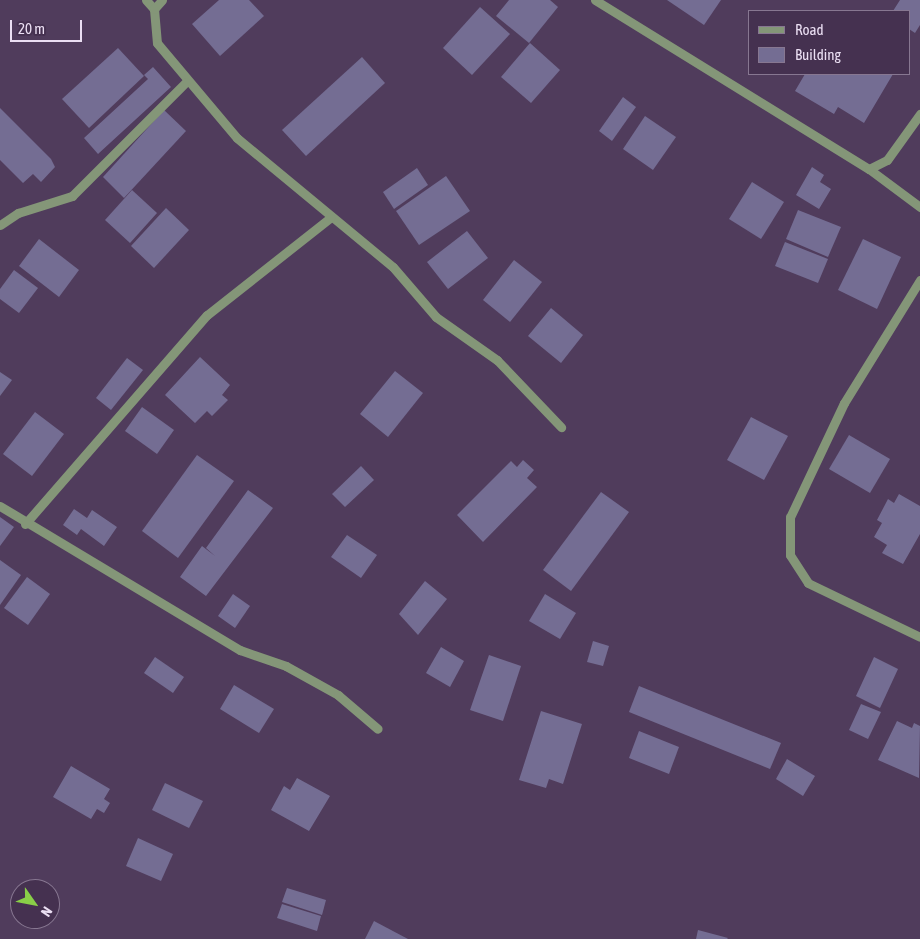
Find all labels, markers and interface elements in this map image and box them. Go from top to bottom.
scale bar [12,10,85,42]
legend [748,10,910,75]
text: 20 m [18,20,45,37]
text: Road [795,21,824,38]
text: Building [795,46,841,63]
north arrow [10,879,60,929]
text: N [38,904,56,919]

